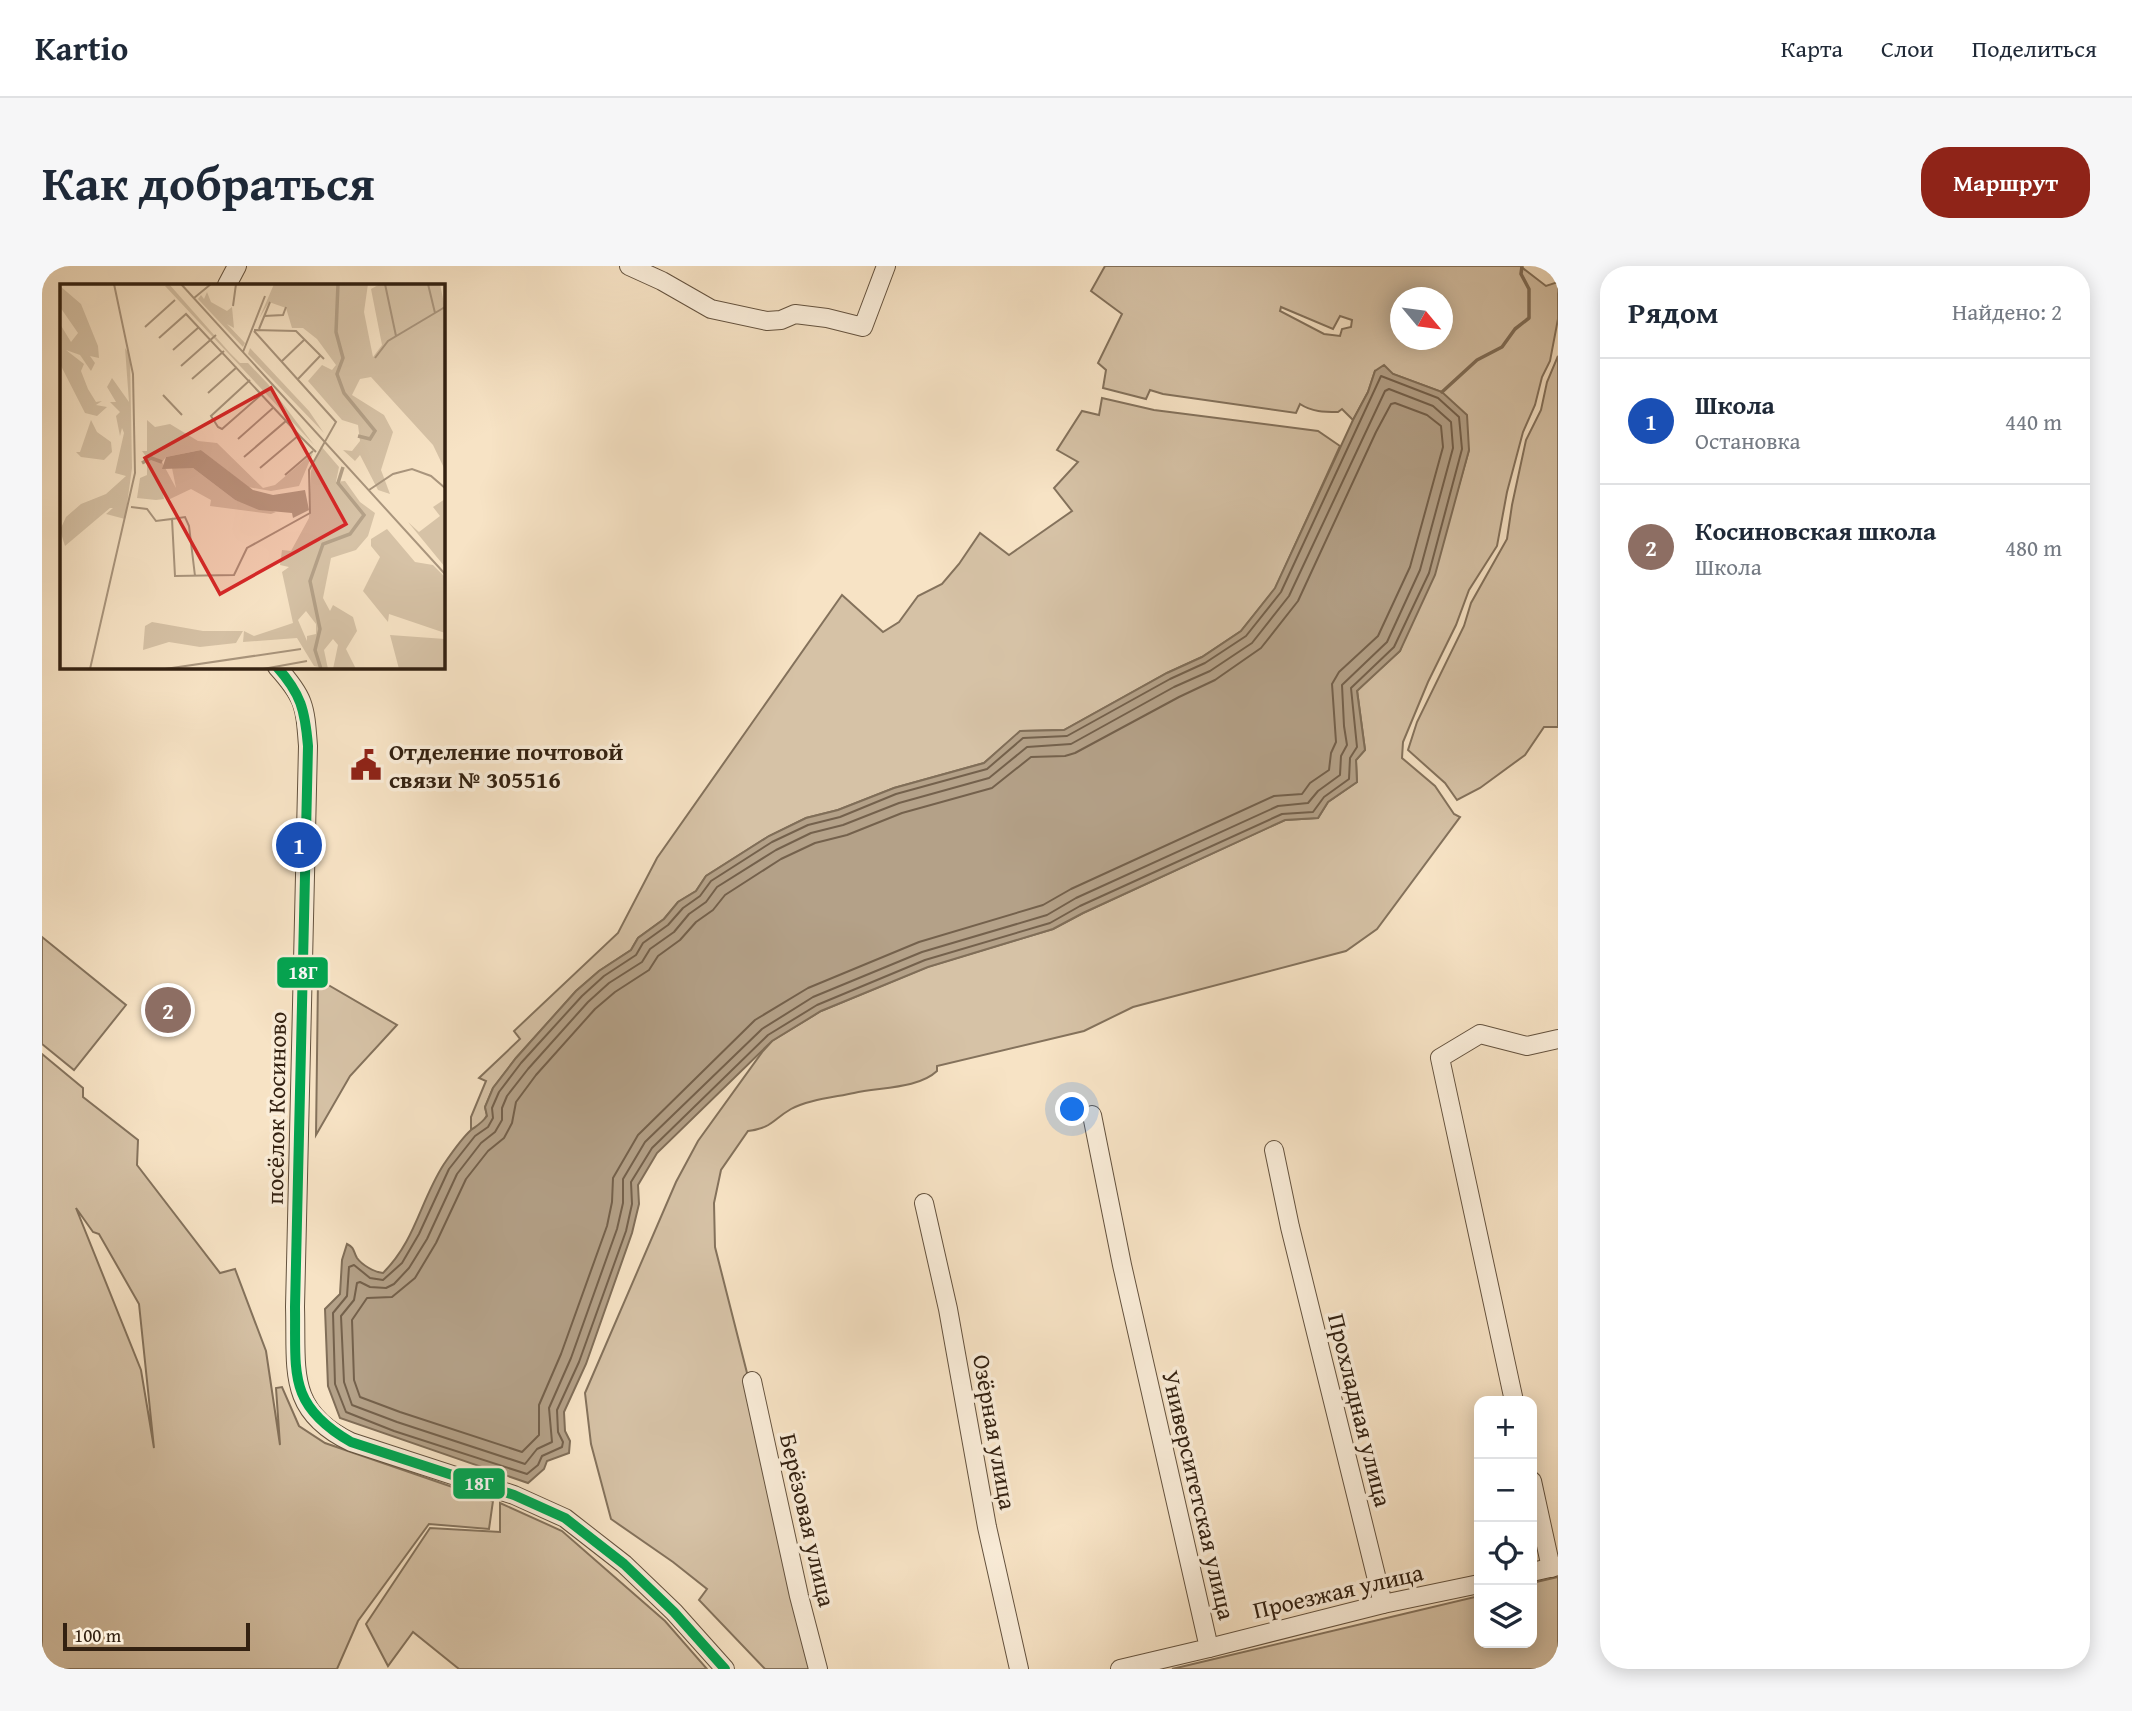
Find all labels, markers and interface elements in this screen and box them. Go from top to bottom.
text: Kartio [35,24,128,72]
text: Карта [1781,31,1843,66]
text: Слои [1881,31,1934,66]
text: Поделиться [1972,31,2097,66]
text: Как добраться [42,146,375,218]
button: Маршрут [1921,147,2090,218]
inset map [60,284,444,668]
north arrow [1390,287,1453,350]
text: Рядом [1628,290,1719,334]
text: Найдено: 2 [1952,295,2062,328]
text: Школа [1695,385,1775,424]
text: 1 [1645,405,1657,438]
text: 440 m [2005,405,2062,438]
text: Остановка [1695,424,1801,457]
text: Косиновская школа [1695,511,1936,550]
text: 2 [1645,531,1657,564]
text: 480 m [2005,531,2062,564]
text: Школа [1695,550,1762,583]
place label: Отделение почтовой связи № 305516 [389,734,623,797]
public building icon: Отделение почтовой связи № 305516 [349,748,383,782]
pin: 1 [276,819,322,871]
line badge: 18Г [276,956,329,989]
text: 18Г [288,958,318,986]
pin: 2 [145,984,191,1036]
street label: посёлок Косиново [257,1011,295,1205]
your location [1055,1092,1089,1126]
street label: Прохладная улица [1319,1310,1401,1511]
street label: Озёрная улица [964,1352,1026,1513]
street label: Университетская улица [1153,1367,1245,1624]
map controls [1474,1396,1537,1648]
button: + [1474,1396,1537,1459]
street label: Берёзовая улица [771,1430,845,1611]
button: − [1474,1459,1537,1522]
line badge: 18Г [452,1467,506,1500]
text: 18Г [464,1469,494,1497]
button: locate [1474,1522,1537,1585]
street label: Проезжая улица [1249,1554,1427,1628]
button: layers [1474,1585,1537,1648]
scale bar [63,1620,250,1652]
text: 100 m [74,1621,121,1649]

